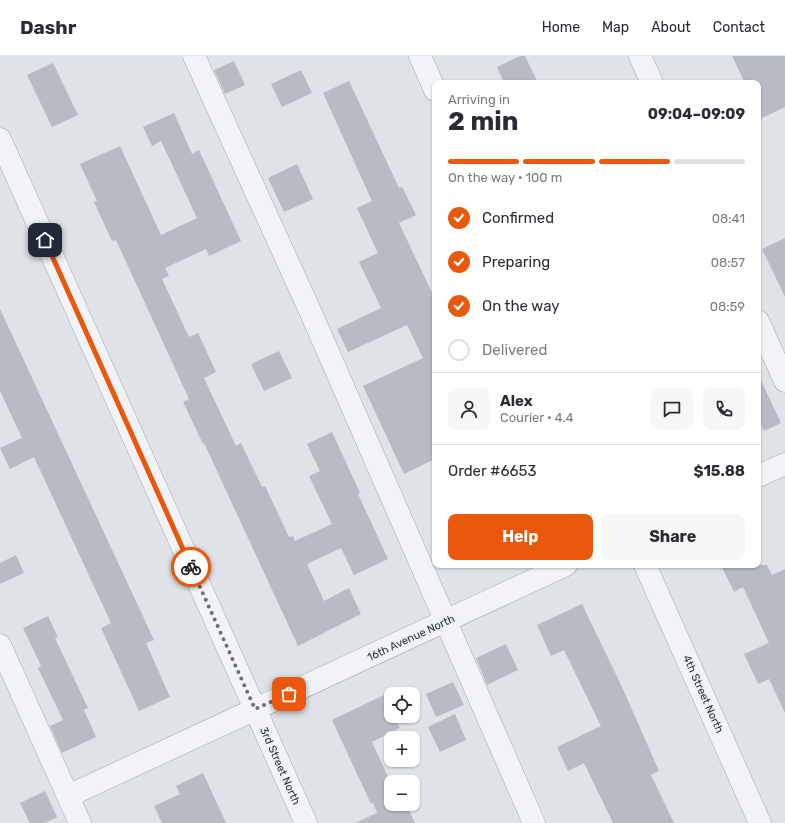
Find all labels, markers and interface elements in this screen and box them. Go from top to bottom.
text: Dashr [20,16,76,39]
text: Home [542,19,580,36]
text: Map [602,19,629,36]
text: About [651,19,691,36]
text: Contact [713,19,765,36]
text: Arriving in [448,92,510,107]
text: 09:04–09:09 [648,105,745,123]
text: 2 min [448,106,518,137]
text: On the way · 100 m [448,170,562,185]
icon: check [448,207,470,229]
text: Confirmed [482,209,554,227]
text: 08:41 [712,211,745,226]
pin [28,223,62,257]
icon: home [34,229,56,251]
icon: check [448,251,470,273]
text: Preparing [482,253,550,271]
text: 08:57 [711,255,745,270]
icon: check [448,295,470,317]
text: On the way [482,297,560,315]
text: 08:59 [710,299,745,314]
text: Delivered [482,341,547,359]
button: person [448,388,490,430]
button: chat [651,388,693,430]
button: phone [703,388,745,430]
text: Alex [500,392,533,410]
text: Courier · 4.4 [500,410,574,425]
text: Order #6653 [448,462,537,480]
text: $15.88 [693,462,745,480]
button: Help [448,514,593,560]
button: Share [601,514,745,560]
courier [171,547,211,587]
icon: bike [180,556,202,578]
street label: 16th Avenue North [365,612,457,664]
street label: 4th Street North [680,653,726,735]
pin [272,677,306,711]
icon: bag [278,683,300,705]
map controls [384,687,420,811]
button: locate [384,687,420,723]
street label: 3rd Street North [257,725,303,807]
button: + [384,731,420,767]
button: − [384,775,420,811]

